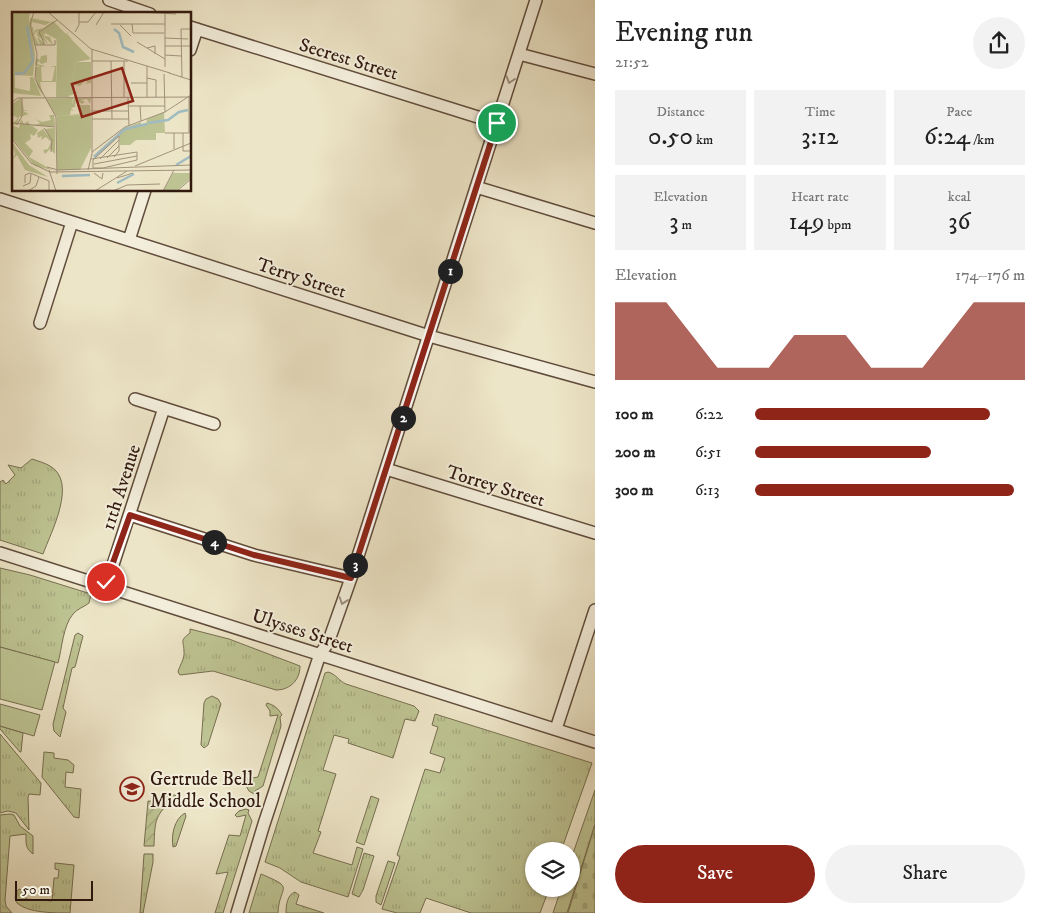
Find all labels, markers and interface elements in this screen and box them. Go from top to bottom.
inset map [12,12,191,191]
text: Evening run [615,15,753,50]
button: share [973,17,1025,69]
street label: Secrest Street [296,33,401,85]
text: 21:52 [615,52,649,72]
one-way arrow [506,75,516,84]
pin [476,102,518,144]
text: Distance [657,103,705,121]
text: Time [805,103,835,121]
text: Pace [946,103,972,121]
icon: arrive [483,109,511,137]
text: 0.50 [648,121,693,152]
text: 3:12 [801,121,839,152]
text: 6:24 [924,121,970,152]
text: km [693,131,713,149]
text: /km [970,131,995,149]
text: Elevation [654,188,708,206]
text: Heart rate [791,188,849,206]
text: kcal [948,188,971,206]
text: 3 [669,206,679,237]
text: 149 [788,206,824,237]
text: 36 [948,206,970,237]
text: m [679,216,692,234]
text: bpm [824,216,852,234]
street label: Terry Street [254,253,349,304]
pin: 1 [438,258,462,284]
text: 1 [448,262,453,280]
text: Elevation [615,265,677,285]
text: 174–176 m [955,265,1025,285]
text: 100 m [615,404,654,424]
text: 6:22 [695,404,723,424]
pin: 2 [390,406,416,430]
text: 2 [400,409,407,427]
street label: 11th Avenue [97,442,146,533]
text: 200 m [615,442,656,462]
text: 6:51 [695,442,721,462]
street label: Torrey Street [444,461,547,512]
text: 300 m [615,480,654,500]
text: 6:13 [695,480,719,500]
pin: 4 [202,530,226,554]
text: 4 [210,533,219,551]
pin: 3 [342,552,368,578]
text: 3 [353,556,358,574]
pin [85,561,127,603]
icon: check [92,568,120,596]
one-way arrow [339,596,349,605]
street label: Ulysses Street [249,604,356,659]
place label: Gertrude Bell Middle School [150,768,261,813]
school or university icon: Gertrude Bell Middle School [119,776,145,802]
map controls [525,842,580,897]
button: layers [525,842,580,897]
button: Save [615,845,815,903]
button: Share [825,845,1025,903]
scale bar [15,878,92,901]
text: 50 m [22,881,50,899]

